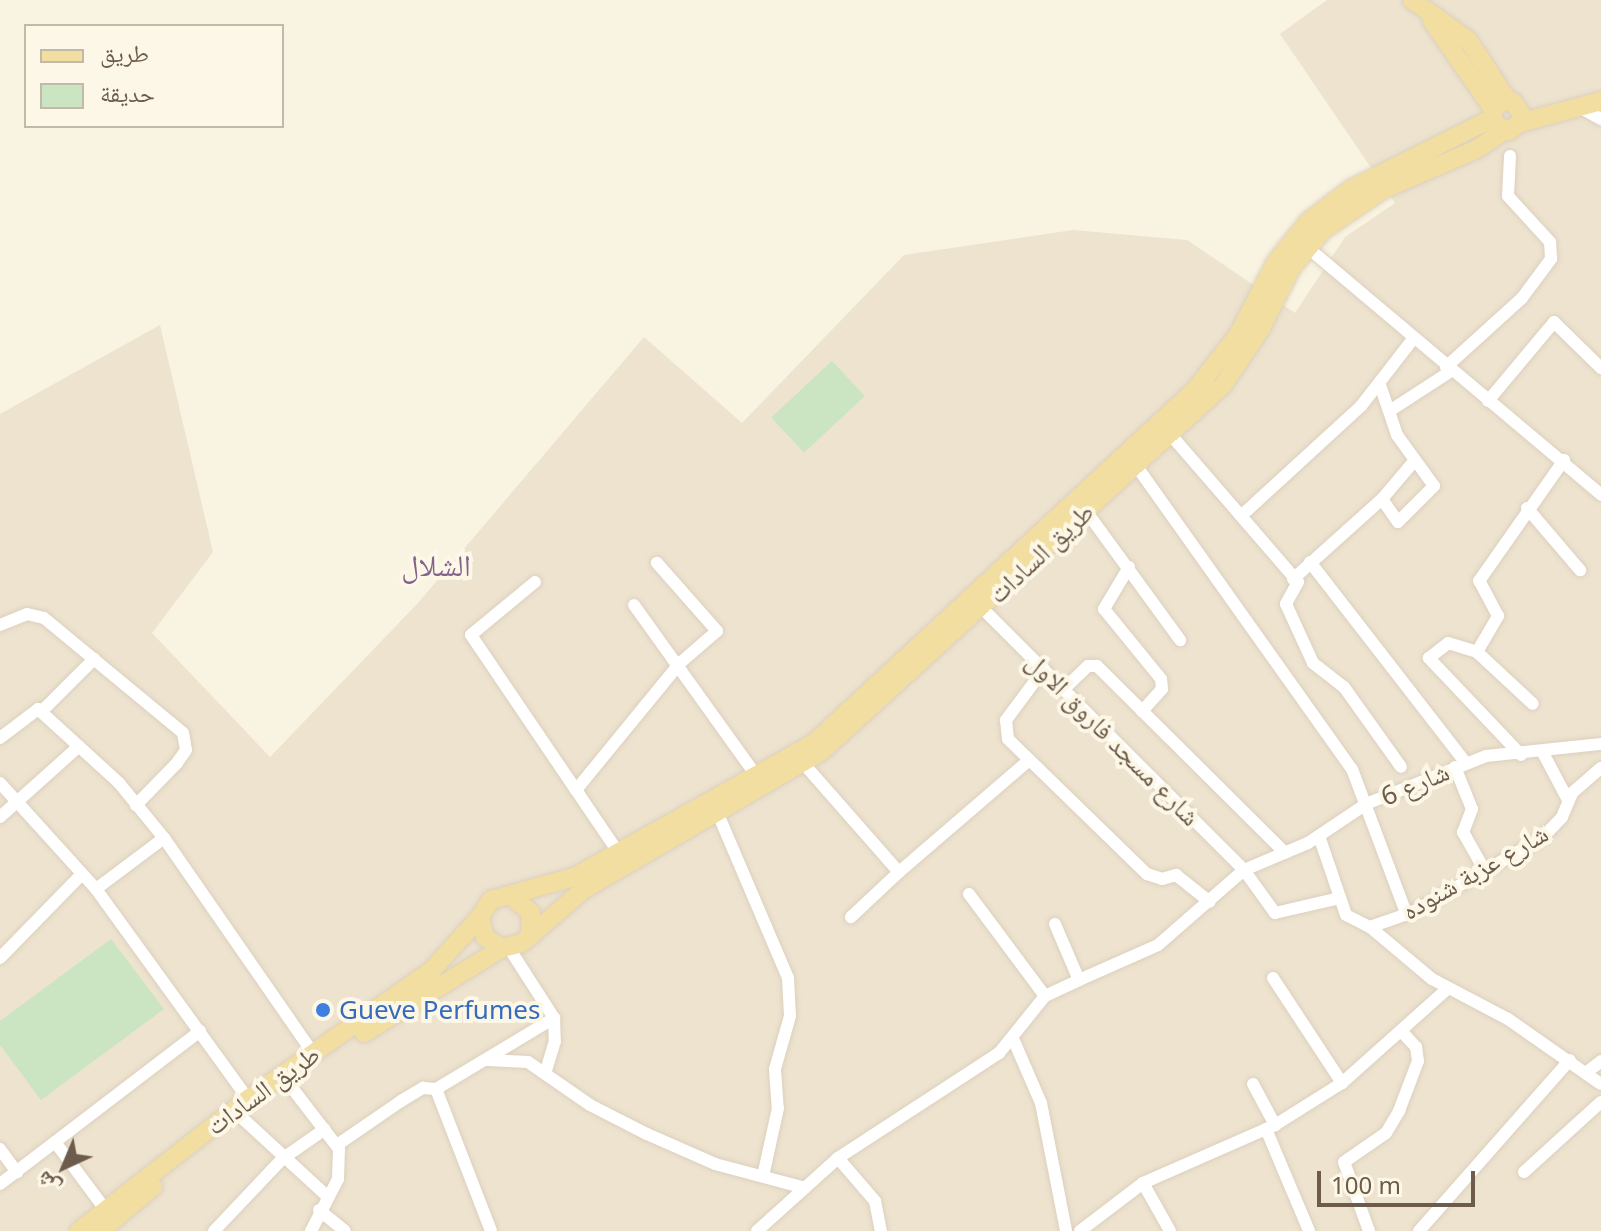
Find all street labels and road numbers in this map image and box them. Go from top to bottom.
street label: طريق السادات [982,496,1100,610]
street label: شارع مسجد فاروق الاول [1020,646,1206,832]
street label: شارع 6 [1376,756,1454,812]
street label: شارع عزبة شنوده [1396,818,1554,926]
street label: طريق السادات [200,1038,326,1142]

